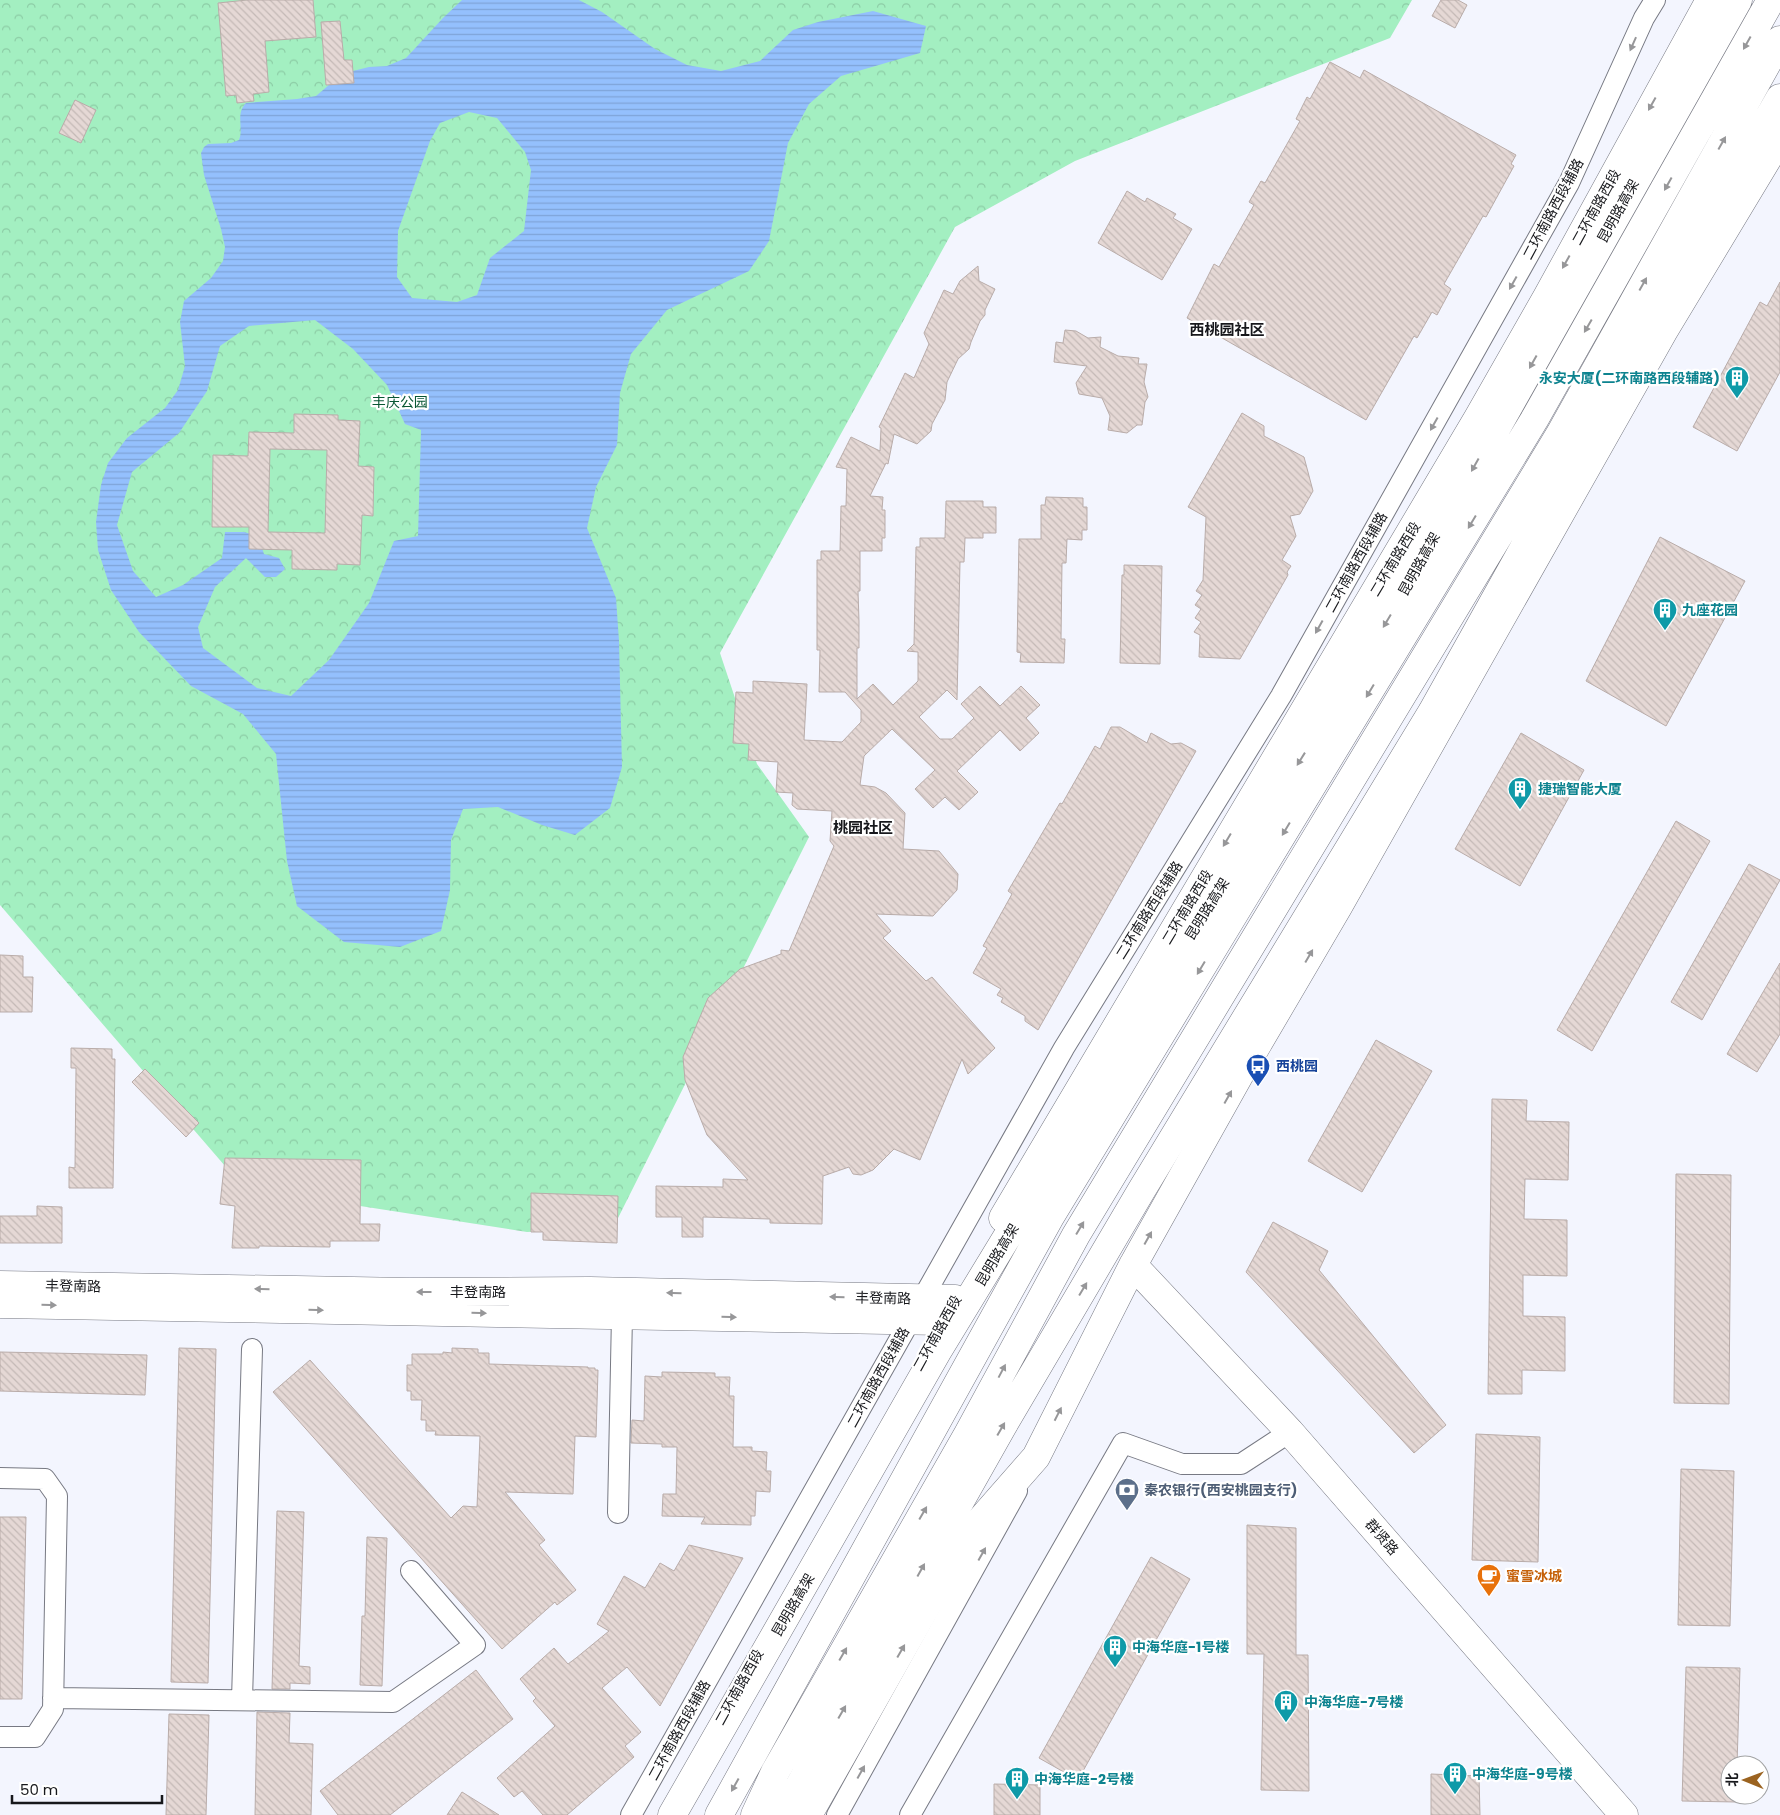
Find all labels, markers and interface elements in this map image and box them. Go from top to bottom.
one-way arrow [1743,35,1751,50]
one-way arrow [1628,37,1636,51]
one-way arrow [1648,97,1657,111]
one-way arrow [1718,136,1727,149]
street label: 二环南路西段辅路 [1518,155,1588,263]
street label: 二环南路西段 [1567,165,1625,249]
street label: 昆明路高架 [1592,176,1644,246]
one-way arrow [1663,178,1672,191]
one-way arrow [1562,255,1570,269]
one-way arrow [1509,276,1518,289]
one-way arrow [1639,277,1647,292]
district label: 西桃园社区 [1189,319,1265,340]
one-way arrow [1583,319,1592,332]
one-way arrow [1529,355,1537,370]
building icon: 永安大厦(二环南路西段辅路) [1724,365,1750,399]
place label: 永安大厦(二环南路西段辅路) [1539,368,1720,388]
park label: 丰庆公园 [372,392,428,412]
one-way arrow [1429,418,1438,431]
one-way arrow [1471,457,1479,472]
street label: 二环南路西段辅路 [1320,508,1392,616]
one-way arrow [1468,515,1477,528]
street label: 二环南路西段 [1365,518,1425,600]
street label: 昆明路高架 [1393,529,1445,599]
building icon: 九座花园 [1652,597,1678,631]
place label: 九座花园 [1682,600,1738,620]
one-way arrow [1382,615,1391,628]
one-way arrow [1315,620,1324,633]
one-way arrow [1365,684,1374,697]
one-way arrow [1296,753,1305,766]
building icon: 捷瑞智能大厦 [1507,776,1533,810]
place label: 捷瑞智能大厦 [1538,779,1622,799]
district label: 桃园社区 [833,817,893,838]
one-way arrow [1281,823,1290,836]
one-way arrow [1223,833,1232,846]
street label: 二环南路西段辅路 [1111,857,1187,963]
street label: 二环南路西段 [1157,866,1217,948]
street label: 昆明路高架 [1180,874,1234,944]
one-way arrow [1305,949,1314,963]
one-way arrow [1197,962,1206,975]
bus stop icon: 西桃园 [1245,1053,1271,1087]
place label: 西桃园 [1276,1056,1318,1076]
one-way arrow [1223,1090,1232,1103]
street label: 昆明路高架 [970,1220,1024,1290]
one-way arrow [1075,1222,1084,1235]
one-way arrow [1144,1231,1152,1246]
street label: 丰登南路 [45,1276,101,1296]
street label: 丰登南路 [450,1282,506,1302]
one-way arrow [1079,1282,1088,1295]
one-way arrow [253,1285,269,1293]
one-way arrow [416,1288,432,1296]
street label: 丰登南路 [855,1288,911,1308]
one-way arrow [666,1289,682,1297]
street label: 二环南路西段 [908,1291,966,1375]
one-way arrow [828,1292,844,1300]
one-way arrow [41,1301,57,1309]
one-way arrow [308,1306,324,1314]
one-way arrow [471,1309,487,1317]
one-way arrow [721,1313,737,1321]
street label: 二环南路西段辅路 [842,1323,914,1431]
one-way arrow [998,1364,1006,1378]
one-way arrow [1054,1407,1062,1421]
one-way arrow [996,1422,1005,1435]
bank icon: 秦农银行(西安桃园支行) [1114,1477,1140,1511]
place label: 秦农银行(西安桃园支行) [1144,1480,1297,1500]
one-way arrow [919,1506,928,1520]
street label: 群贤路 [1361,1515,1403,1559]
one-way arrow [978,1547,987,1560]
cafe icon: 蜜雪冰城 [1476,1563,1502,1597]
one-way arrow [917,1564,926,1577]
place label: 蜜雪冰城 [1506,1566,1562,1586]
street label: 昆明路高架 [767,1570,819,1640]
building icon: 中海华庭-1号楼 [1102,1634,1128,1668]
place label: 中海华庭-1号楼 [1132,1637,1229,1657]
one-way arrow [896,1644,905,1657]
street label: 二环南路西段 [710,1645,768,1729]
one-way arrow [838,1647,847,1661]
street label: 二环南路西段辅路 [643,1676,715,1784]
building icon: 中海华庭-7号楼 [1273,1689,1299,1723]
place label: 中海华庭-7号楼 [1304,1692,1404,1712]
one-way arrow [837,1705,846,1719]
north arrow [1720,1755,1770,1805]
building icon: 中海华庭-9号楼 [1442,1761,1468,1795]
place label: 中海华庭-9号楼 [1472,1764,1573,1784]
one-way arrow [857,1765,865,1780]
building icon: 中海华庭-2号楼 [1004,1766,1030,1800]
place label: 中海华庭-2号楼 [1034,1769,1134,1789]
scale bar [12,1772,162,1804]
text: 北 [1722,1773,1742,1787]
one-way arrow [731,1778,739,1793]
text: 50 m [20,1779,58,1800]

